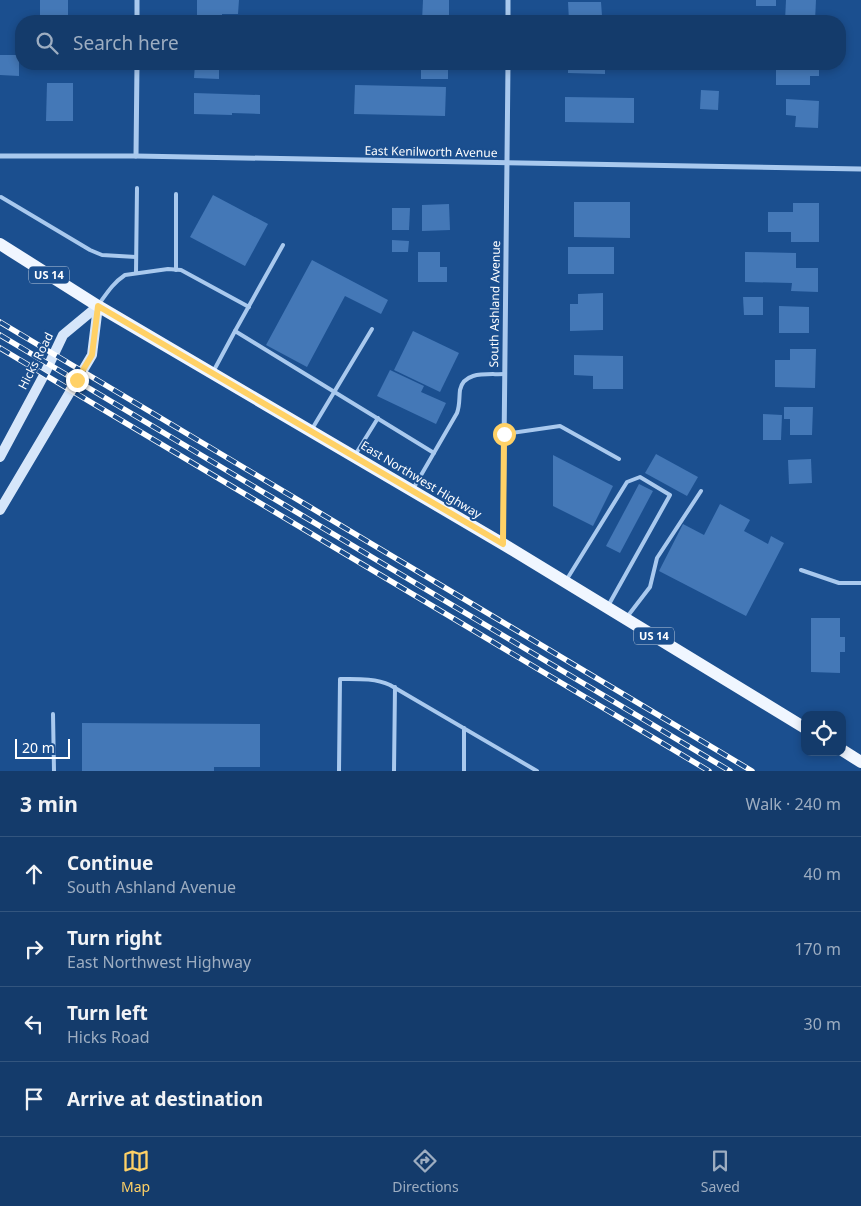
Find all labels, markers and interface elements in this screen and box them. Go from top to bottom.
search box [15,15,846,70]
icon: search [33,29,61,57]
text: Search here [73,30,179,56]
street label: East Kenilworth Avenue [364,142,498,161]
street label: South Ashland Avenue [485,240,504,368]
road number: US 14 [29,266,69,284]
street label: Hicks Road [14,329,57,392]
route end [66,369,89,392]
route start [493,423,516,446]
street label: East Northwest Highway [358,437,486,523]
road number: US 14 [634,628,674,644]
map controls [801,711,846,756]
button: locate [801,711,846,756]
scale bar [15,736,70,759]
text: 20 m [22,738,55,757]
text: 3 min [20,790,78,818]
text: Walk · 240 m [746,793,841,815]
text: Continue [67,850,153,876]
icon: ahead [20,860,48,888]
text: 40 m [804,863,841,885]
text: South Ashland Avenue [67,876,236,898]
text: Turn right [67,925,162,951]
icon: right [20,935,48,963]
text: 170 m [794,938,841,960]
text: East Northwest Highway [67,951,251,973]
text: Turn left [67,1000,148,1026]
icon: left [20,1010,48,1038]
text: 30 m [804,1013,841,1035]
text: Hicks Road [67,1026,149,1048]
icon: arrive [20,1085,48,1113]
text: Arrive at destination [67,1086,263,1112]
tab: Map [121,1147,150,1196]
tab: Directions [392,1147,459,1196]
tab: Saved [701,1147,740,1196]

